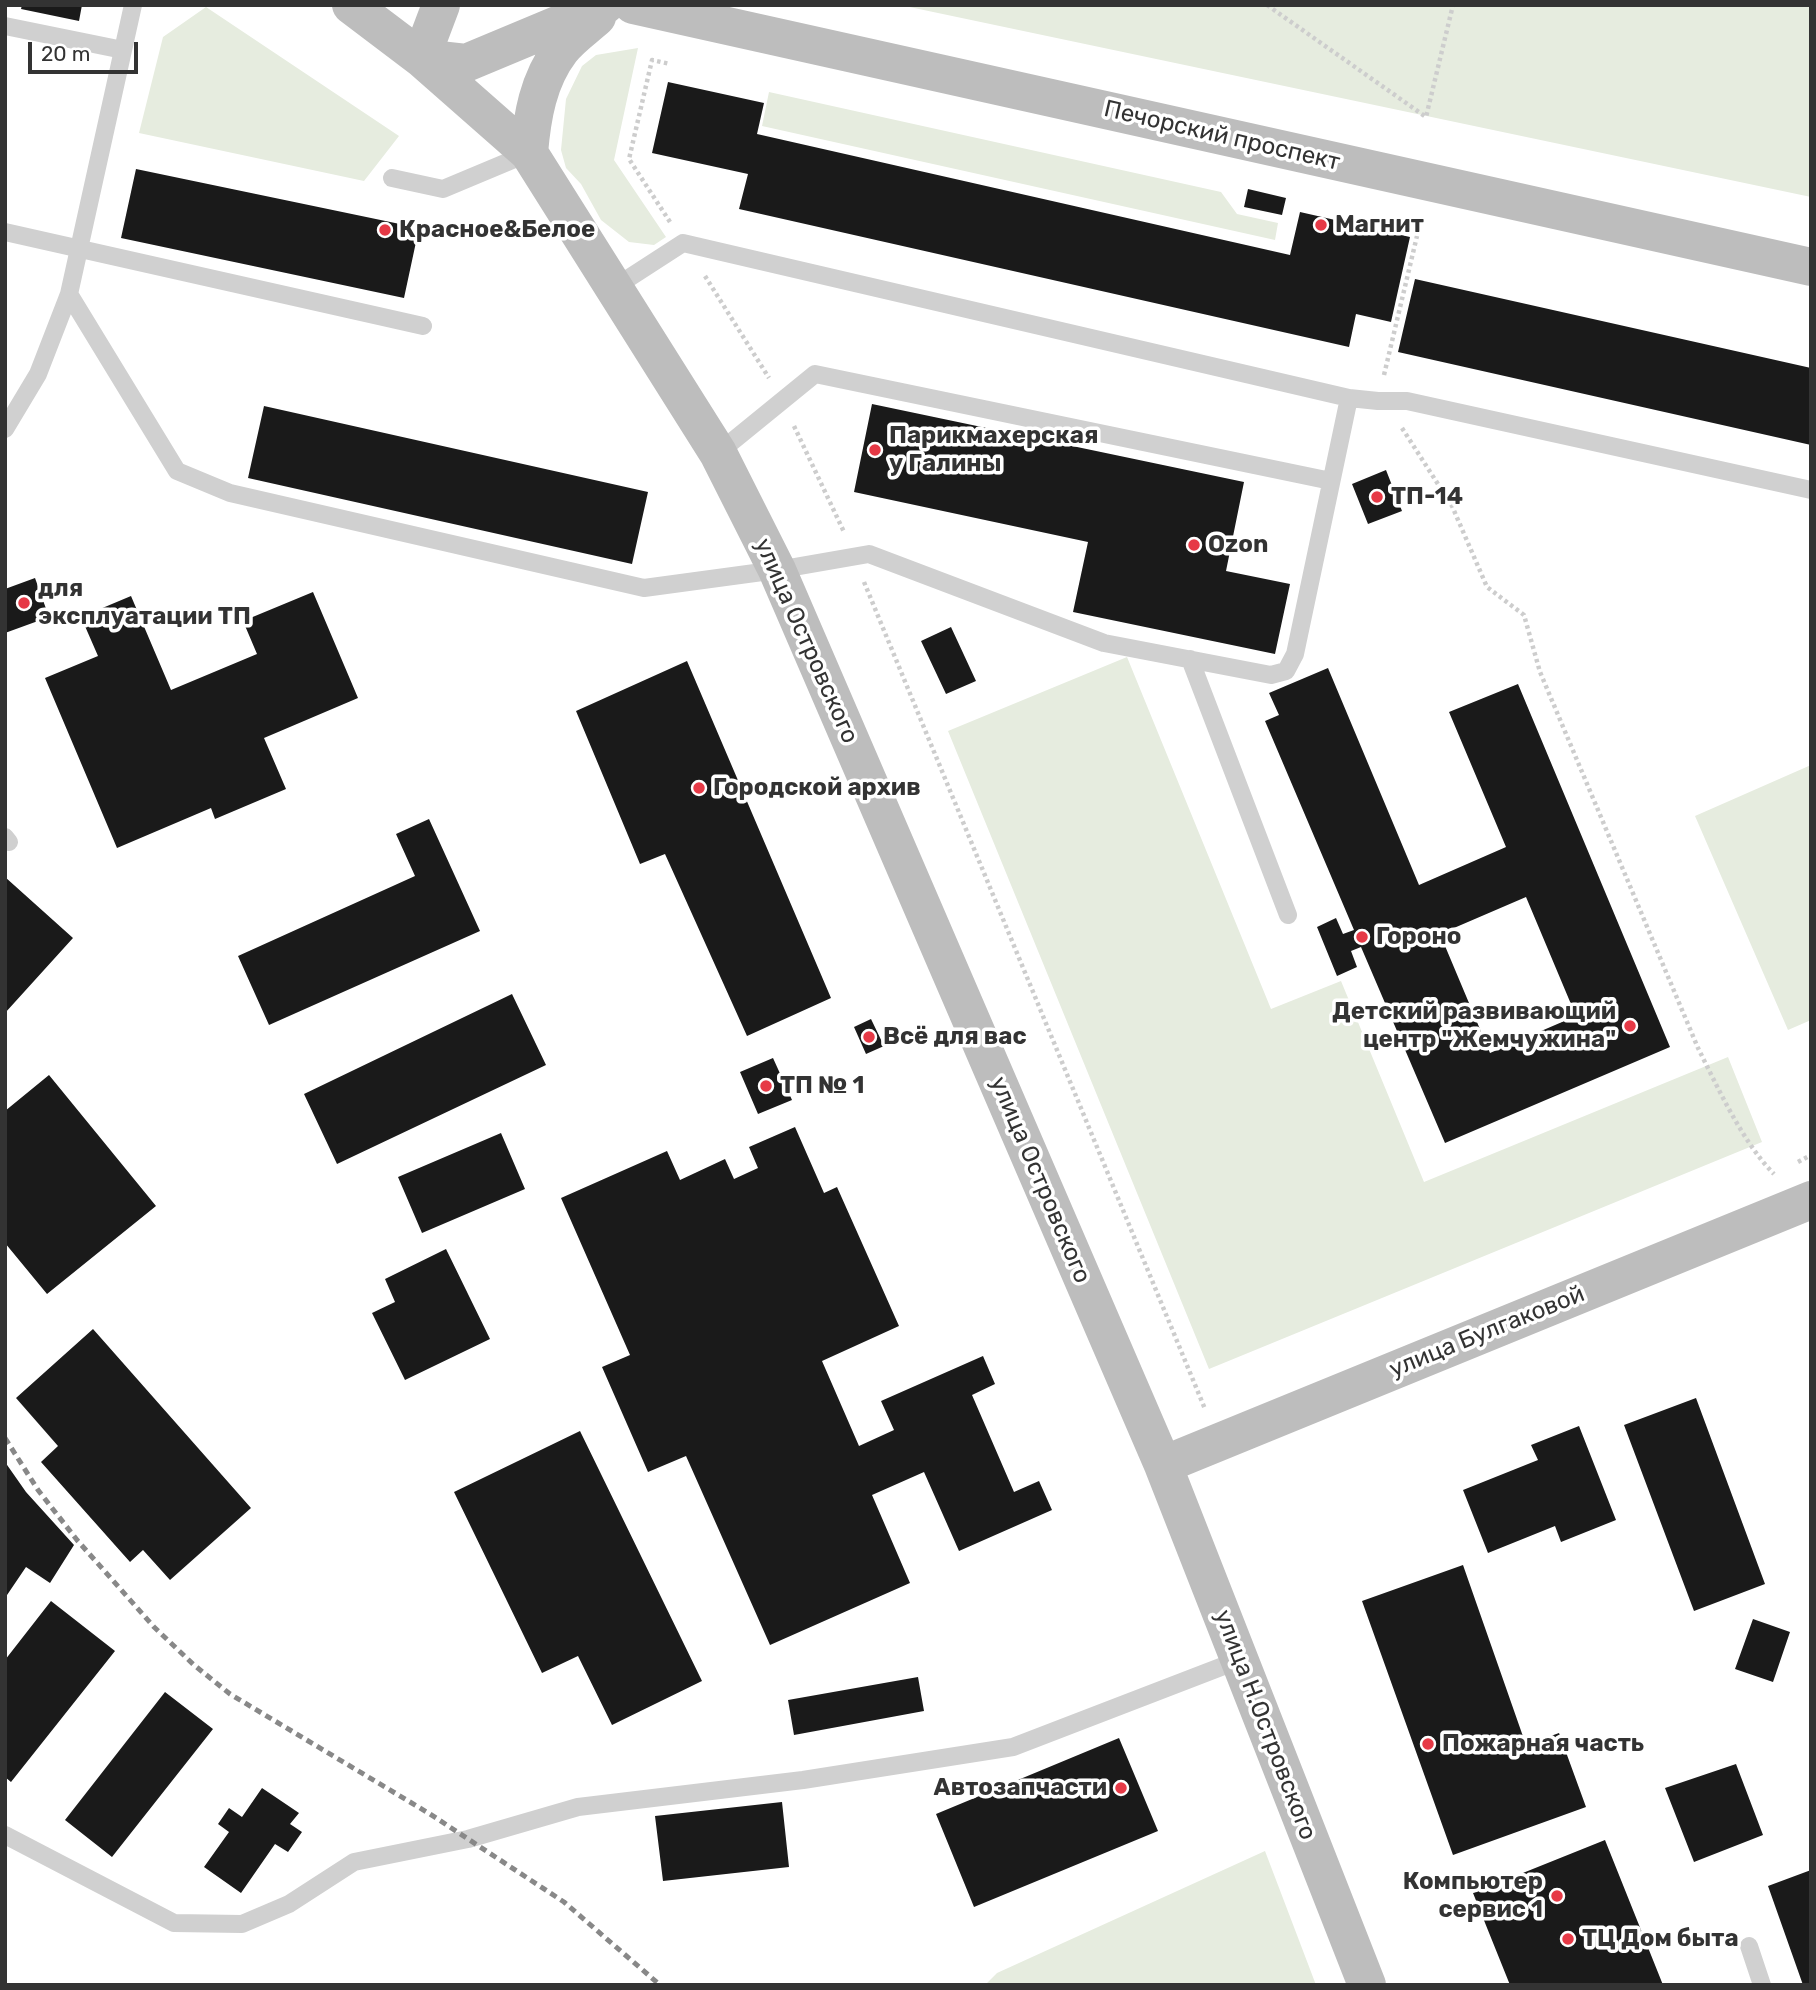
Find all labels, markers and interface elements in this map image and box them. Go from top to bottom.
scale bar [32,28,142,72]
text: 20 m [41,41,90,66]
street label: Печорский проспект [1101,95,1343,177]
place label: Магнит [1335,211,1424,239]
place label: Красное&Белое [399,216,595,244]
marker: Магнит [1313,217,1329,233]
marker: Красное&Белое [377,222,393,238]
place label: Парикмахерская у Галины [889,422,1098,478]
marker: Парикмахерская у Галины [867,442,883,458]
place label: ТП-14 [1391,483,1463,511]
marker: ТП-14 [1369,489,1385,505]
place label: Ozon [1208,531,1268,559]
street label: улица Островского [748,534,864,748]
marker: Ozon [1186,537,1202,553]
place label: для эксплуатации ТП [38,575,251,631]
marker: для эксплуатации ТП [16,595,32,611]
place label: Городской архив [713,774,921,802]
marker: Городской архив [691,780,707,796]
place label: Гороно [1376,923,1461,951]
marker: Гороно [1354,929,1370,945]
place label: Детский развивающий центр "Жемчужина" [1332,998,1616,1054]
marker: Детский развивающий центр "Жемчужина" [1622,1018,1638,1034]
place label: Всё для вас [883,1023,1027,1051]
marker: Всё для вас [861,1029,877,1045]
place label: ТП № 1 [780,1072,864,1100]
street label: улица Островского [983,1072,1097,1288]
marker: ТП № 1 [758,1078,774,1094]
street label: улица Булгаковой [1385,1280,1589,1384]
street label: улица Н.Островского [1208,1606,1322,1844]
place label: Пожарная часть [1442,1730,1644,1758]
marker: Пожарная часть [1420,1736,1436,1752]
place label: Автозапчасти [933,1774,1107,1802]
marker: Автозапчасти [1113,1780,1129,1796]
place label: Компьютер сервис 1 [1403,1868,1543,1924]
marker: Компьютер сервис 1 [1549,1888,1565,1904]
place label: ТЦ Дом быта [1582,1925,1739,1953]
marker: ТЦ Дом быта [1560,1931,1576,1947]

